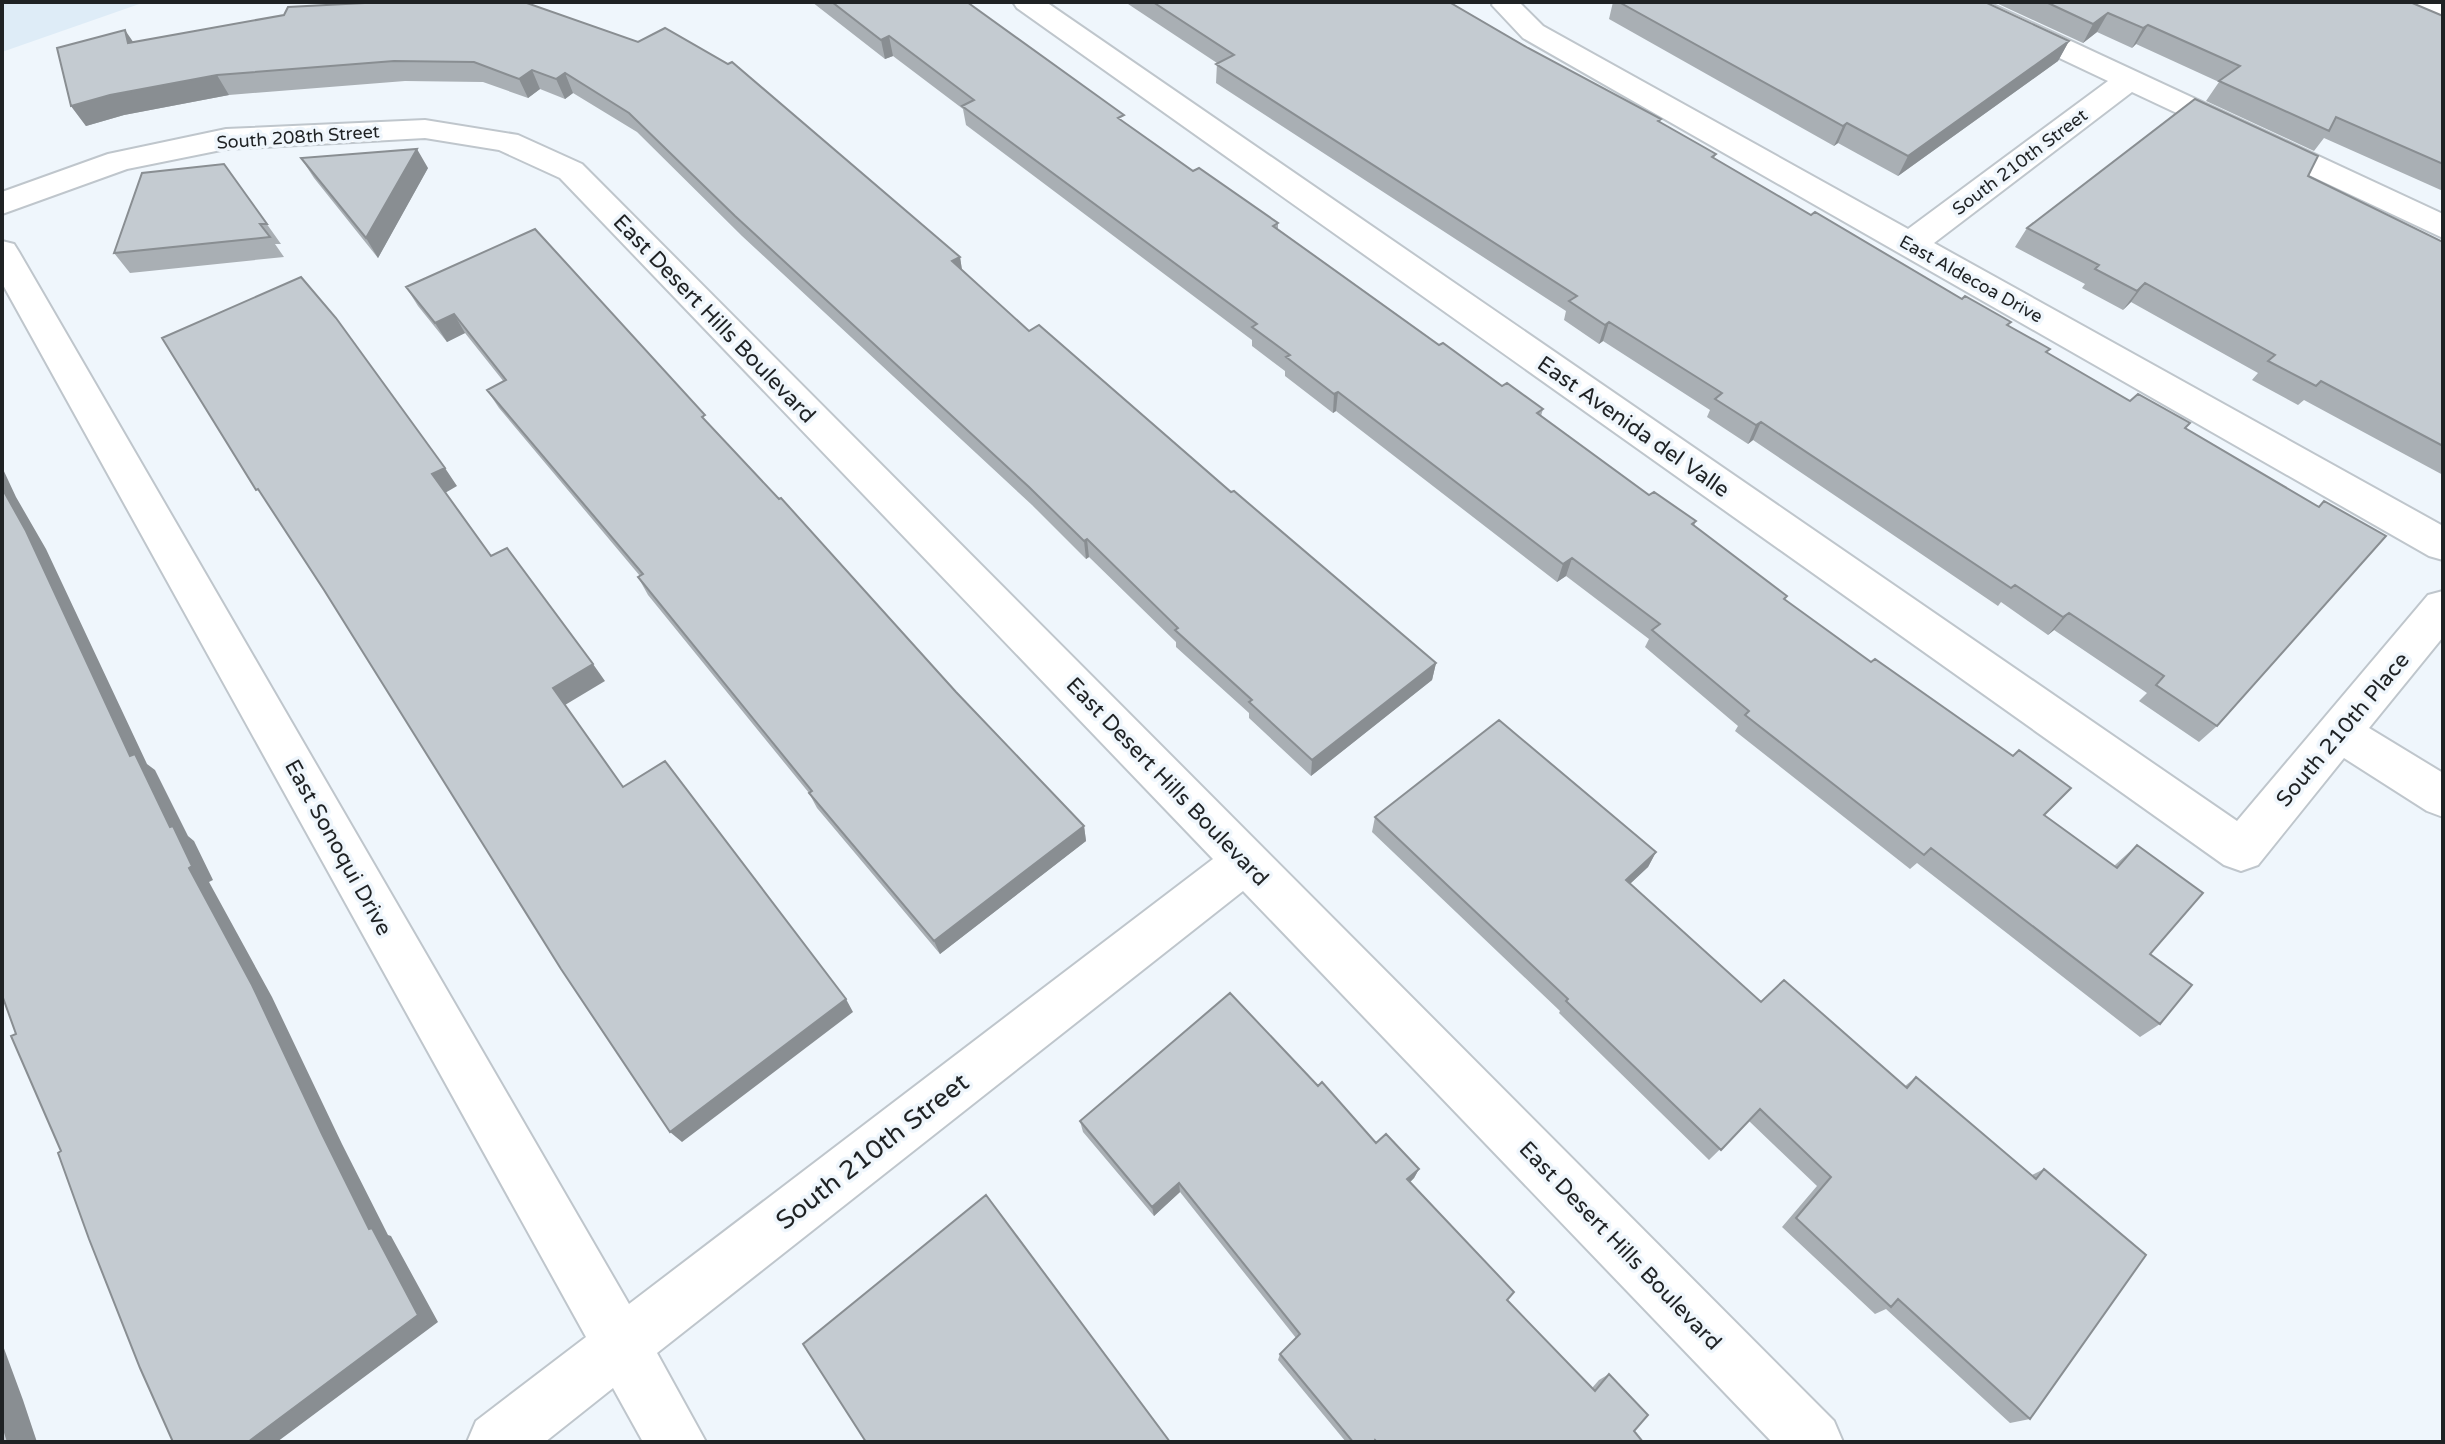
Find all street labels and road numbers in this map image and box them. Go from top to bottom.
street label: South 210th Street [1948,104,2092,220]
street label: South 208th Street [216,120,380,154]
street label: East Desert Hills Boulevard [608,209,821,428]
street label: East Aldecoa Drive [1895,230,2047,328]
street label: East Avenida del Valle [1532,351,1735,503]
street label: South 210th Place [2271,647,2415,812]
street label: East Desert Hills Boulevard [1061,672,1274,891]
street label: East Sonoqui Drive [279,755,397,940]
street label: South 210th Street [770,1066,975,1236]
street label: East Desert Hills Boulevard [1514,1136,1727,1355]

